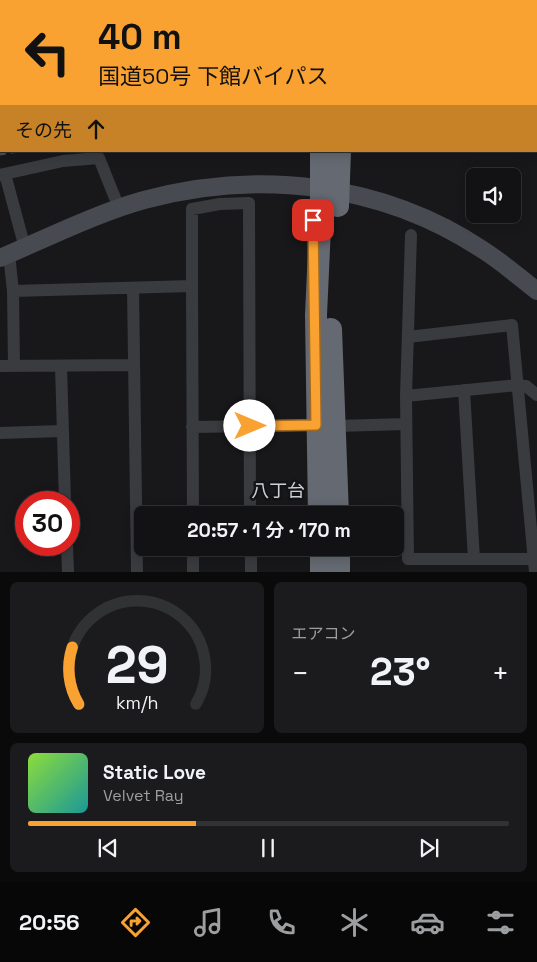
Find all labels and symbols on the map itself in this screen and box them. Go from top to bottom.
pin [292,199,334,241]
position arrow [223,399,275,451]
district label: 八丁台 [251,479,305,502]
speed limit sign: 30 [15,491,80,556]

